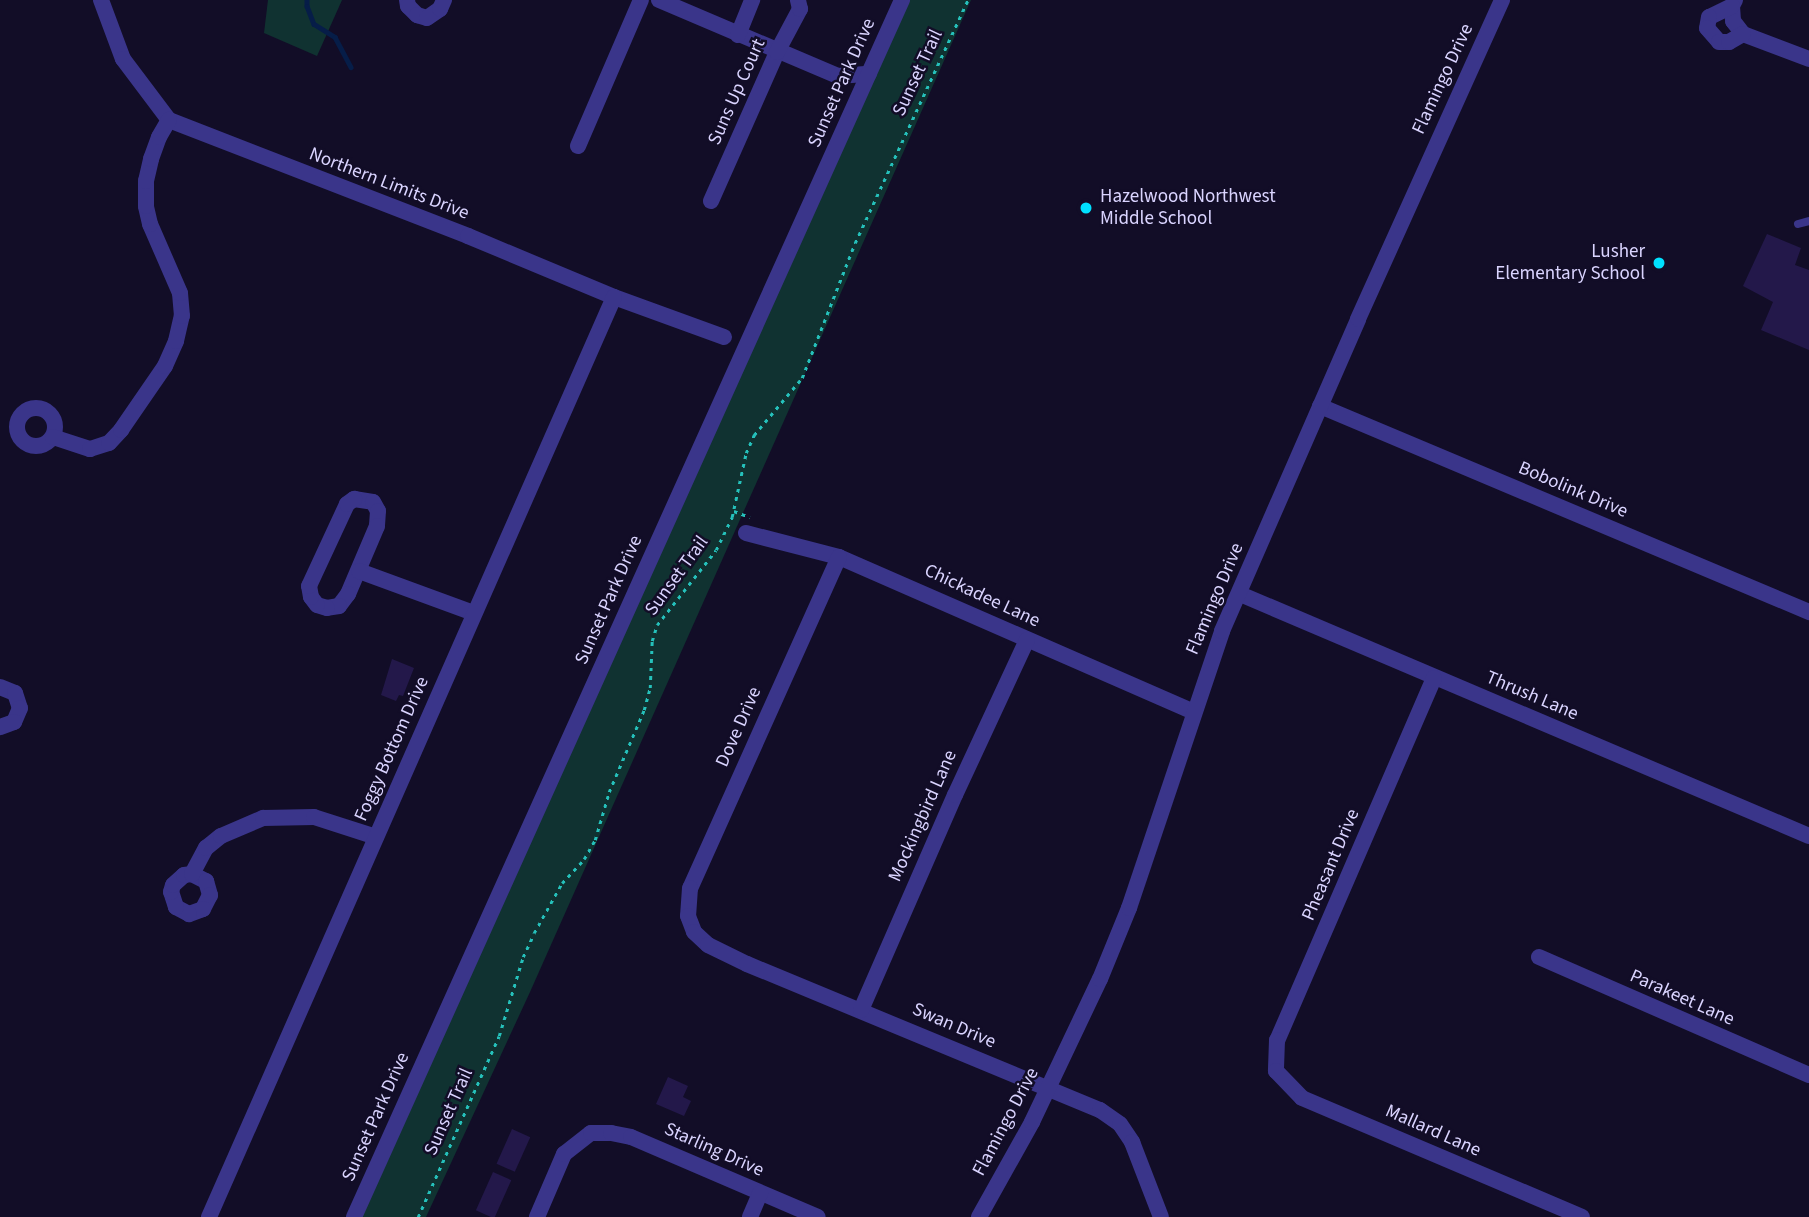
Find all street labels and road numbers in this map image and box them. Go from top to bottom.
street label: Sunset Park Drive [803,15,881,151]
street label: Flamingo Drive [1407,20,1479,138]
street label: Sunset Trail [888,26,948,120]
street label: Suns Up Court [703,35,771,149]
street label: Northern Limits Drive [306,143,472,225]
street label: Bobolink Drive [1515,457,1631,523]
street label: Sunset Park Drive [570,532,648,668]
street label: Sunset Trail [640,532,714,620]
street label: Flamingo Drive [1181,540,1249,658]
street label: Chickadee Lane [920,559,1044,633]
street label: Thrush Lane [1482,666,1582,726]
street label: Foggy Bottom Drive [350,673,434,825]
street label: Dove Drive [711,683,767,771]
street label: Mockingbird Lane [884,747,962,885]
street label: Pheasant Drive [1297,806,1365,924]
street label: Parakeet Lane [1626,965,1738,1031]
street label: Swan Drive [909,998,999,1054]
street label: Sunset Park Drive [337,1049,415,1185]
street label: Flamingo Drive [968,1064,1044,1180]
street label: Sunset Trail [420,1065,478,1159]
street label: Mallard Lane [1382,1100,1484,1162]
street label: Starling Drive [661,1118,767,1182]

